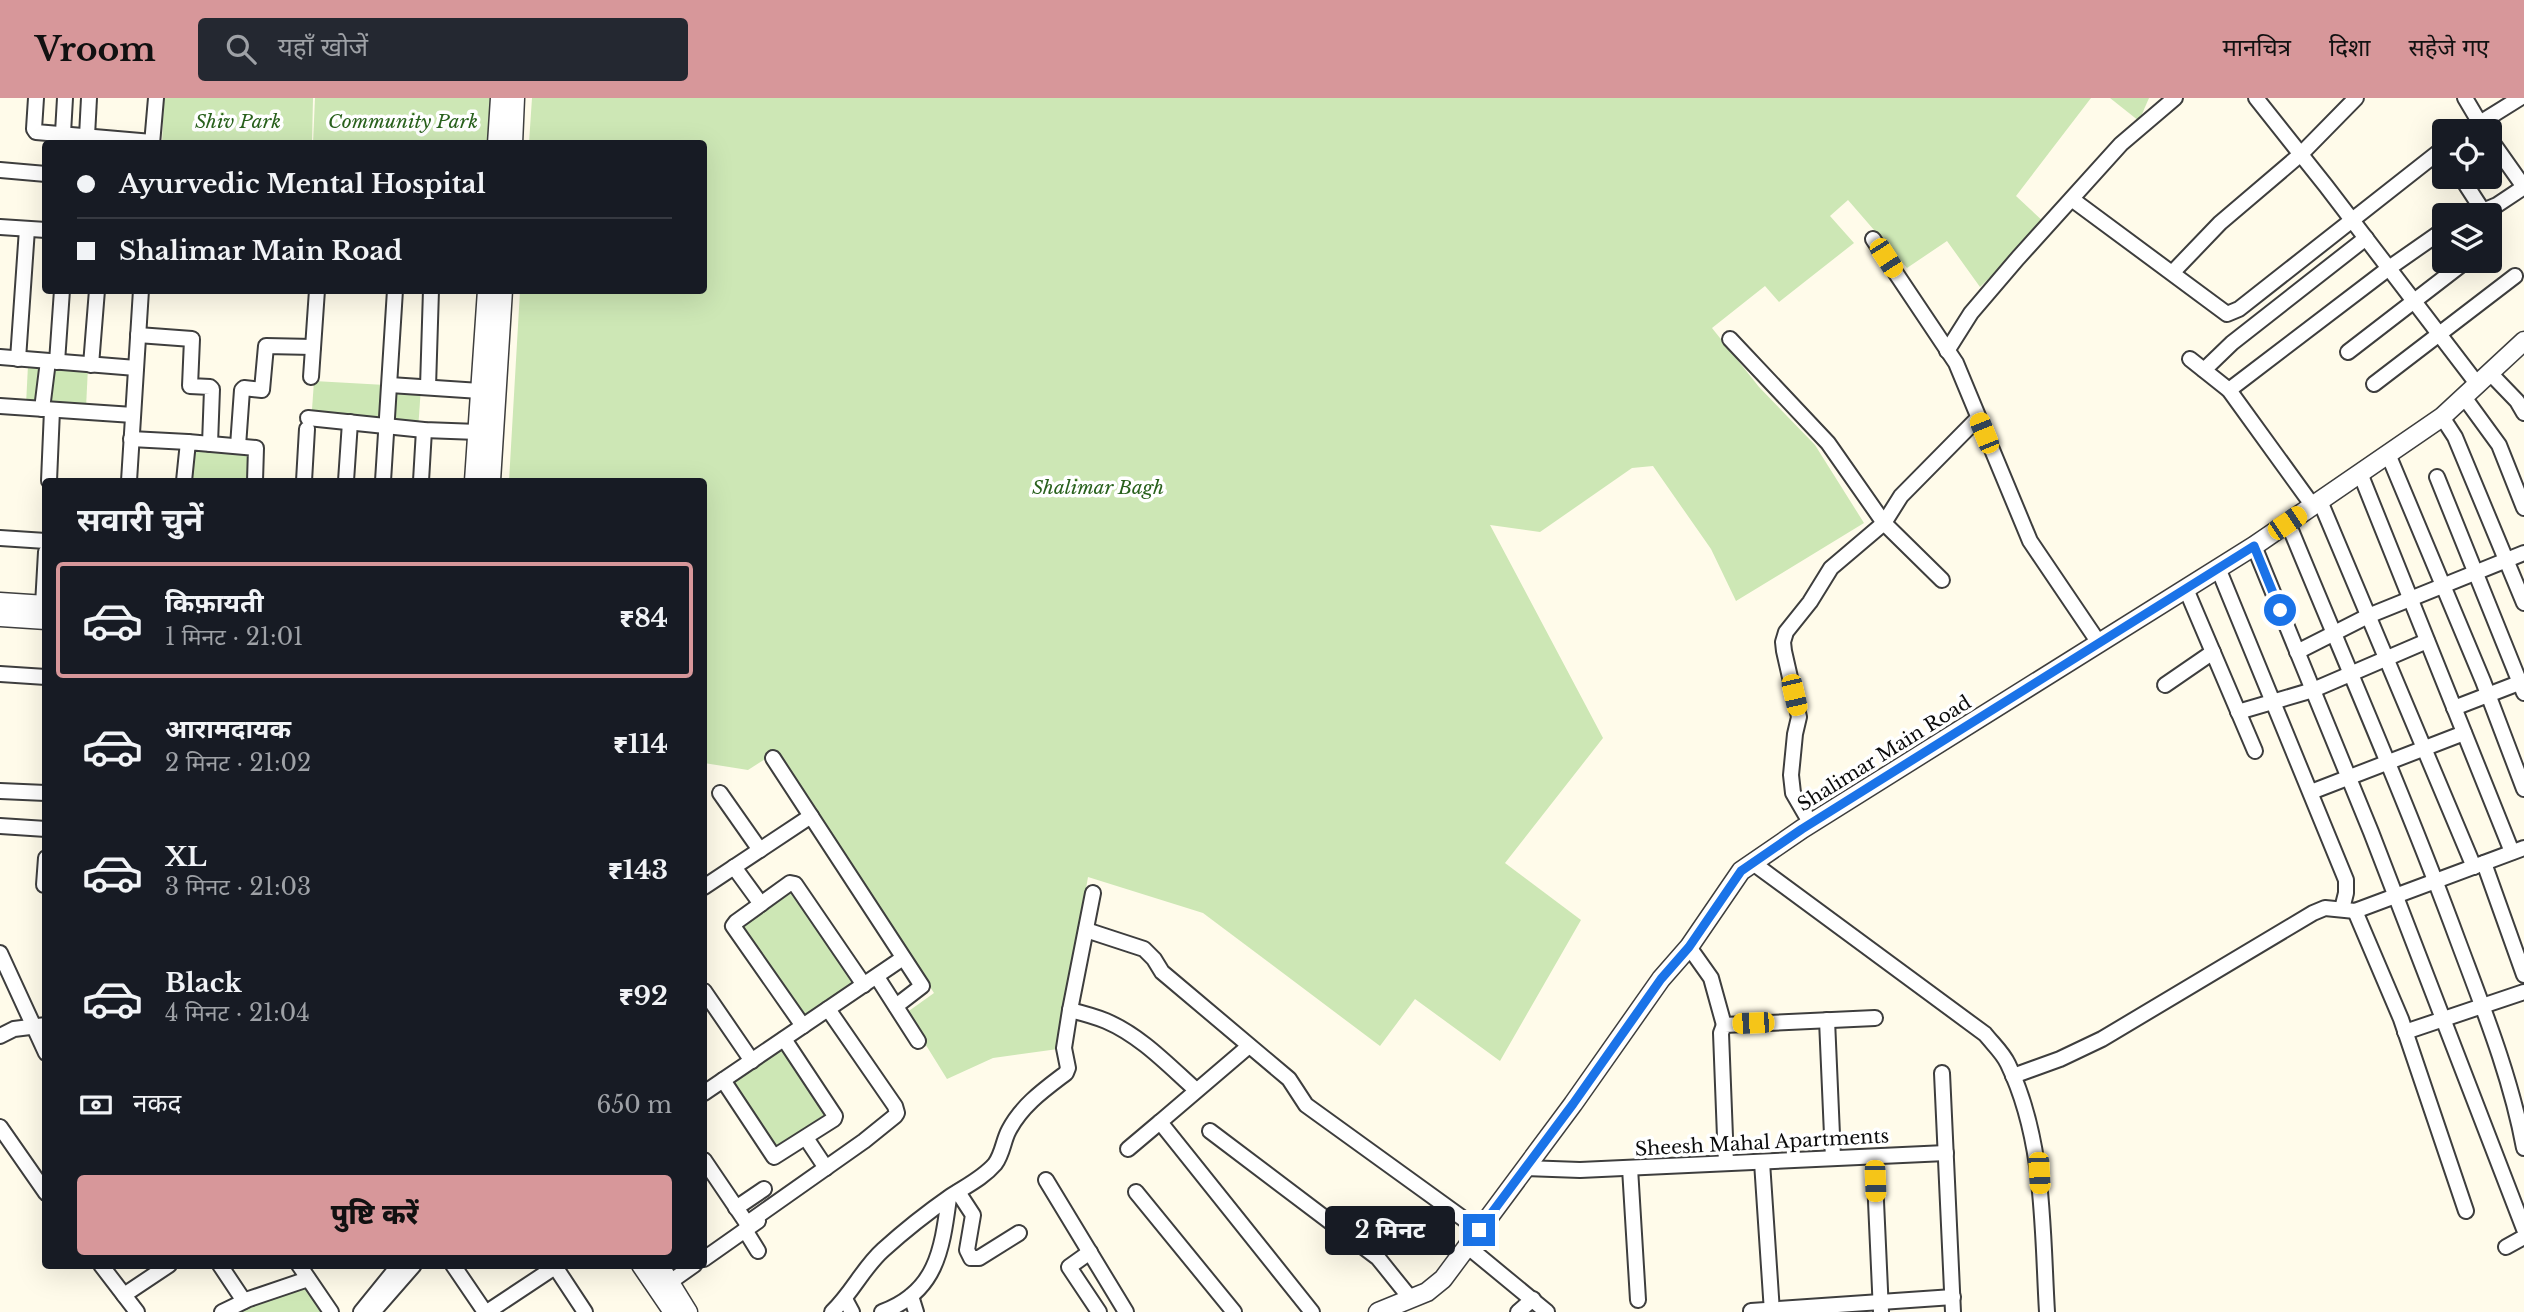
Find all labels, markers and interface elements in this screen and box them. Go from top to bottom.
search box [198,18,688,81]
text: Vroom [35,29,156,70]
icon: search [222,30,260,68]
text: यहाँ खोजें [278,31,368,63]
text: मानचित्र [2222,33,2291,62]
text: दिशा [2329,33,2371,62]
text: सहेजे गए [2409,33,2489,62]
park label: Shiv Park [195,110,281,133]
park label: Community Park [328,110,478,133]
map controls [2432,119,2502,273]
button: locate [2432,119,2502,189]
text: Ayurvedic Mental Hospital [119,168,486,200]
button: layers [2432,203,2502,273]
text: Shalimar Main Road [119,235,402,267]
car [1866,235,1907,281]
car [1967,410,2002,456]
park label: Shalimar Bagh [1032,476,1164,499]
text: सवारी चुनें [77,500,203,540]
car [2264,503,2311,543]
text: किफ़ायती [165,587,264,619]
icon: car [81,589,144,652]
route start [2264,594,2296,626]
text: ₹84 [619,602,668,634]
text: 1 मिनट · 21:01 [165,623,303,651]
car [1780,672,1809,718]
street label: Shalimar Main Road [1793,691,1975,816]
text: आरामदायक [165,713,291,745]
icon: car [81,715,144,778]
text: ₹114 [613,728,668,760]
text: 2 मिनट · 21:02 [165,749,311,777]
icon: car [81,841,144,904]
text: XL [165,841,207,873]
text: ₹143 [608,854,668,886]
text: 3 मिनट · 21:03 [165,873,311,901]
icon: car [81,967,144,1030]
text: Black [165,967,242,999]
text: ₹92 [619,980,668,1012]
text: 4 मिनट · 21:04 [165,999,310,1027]
car [1732,1012,1775,1034]
icon: cash [77,1086,115,1124]
text: नकद [133,1087,181,1119]
text: 650 m [596,1091,672,1119]
street label: Sheesh Mahal Apartments [1634,1124,1890,1161]
car [2028,1151,2051,1195]
car [1864,1160,1887,1202]
button: पुष्टि करें [77,1175,672,1255]
callout: 2 मिनट [1325,1206,1454,1254]
route end [1463,1214,1495,1246]
text: 2 मिनट [1355,1216,1425,1244]

